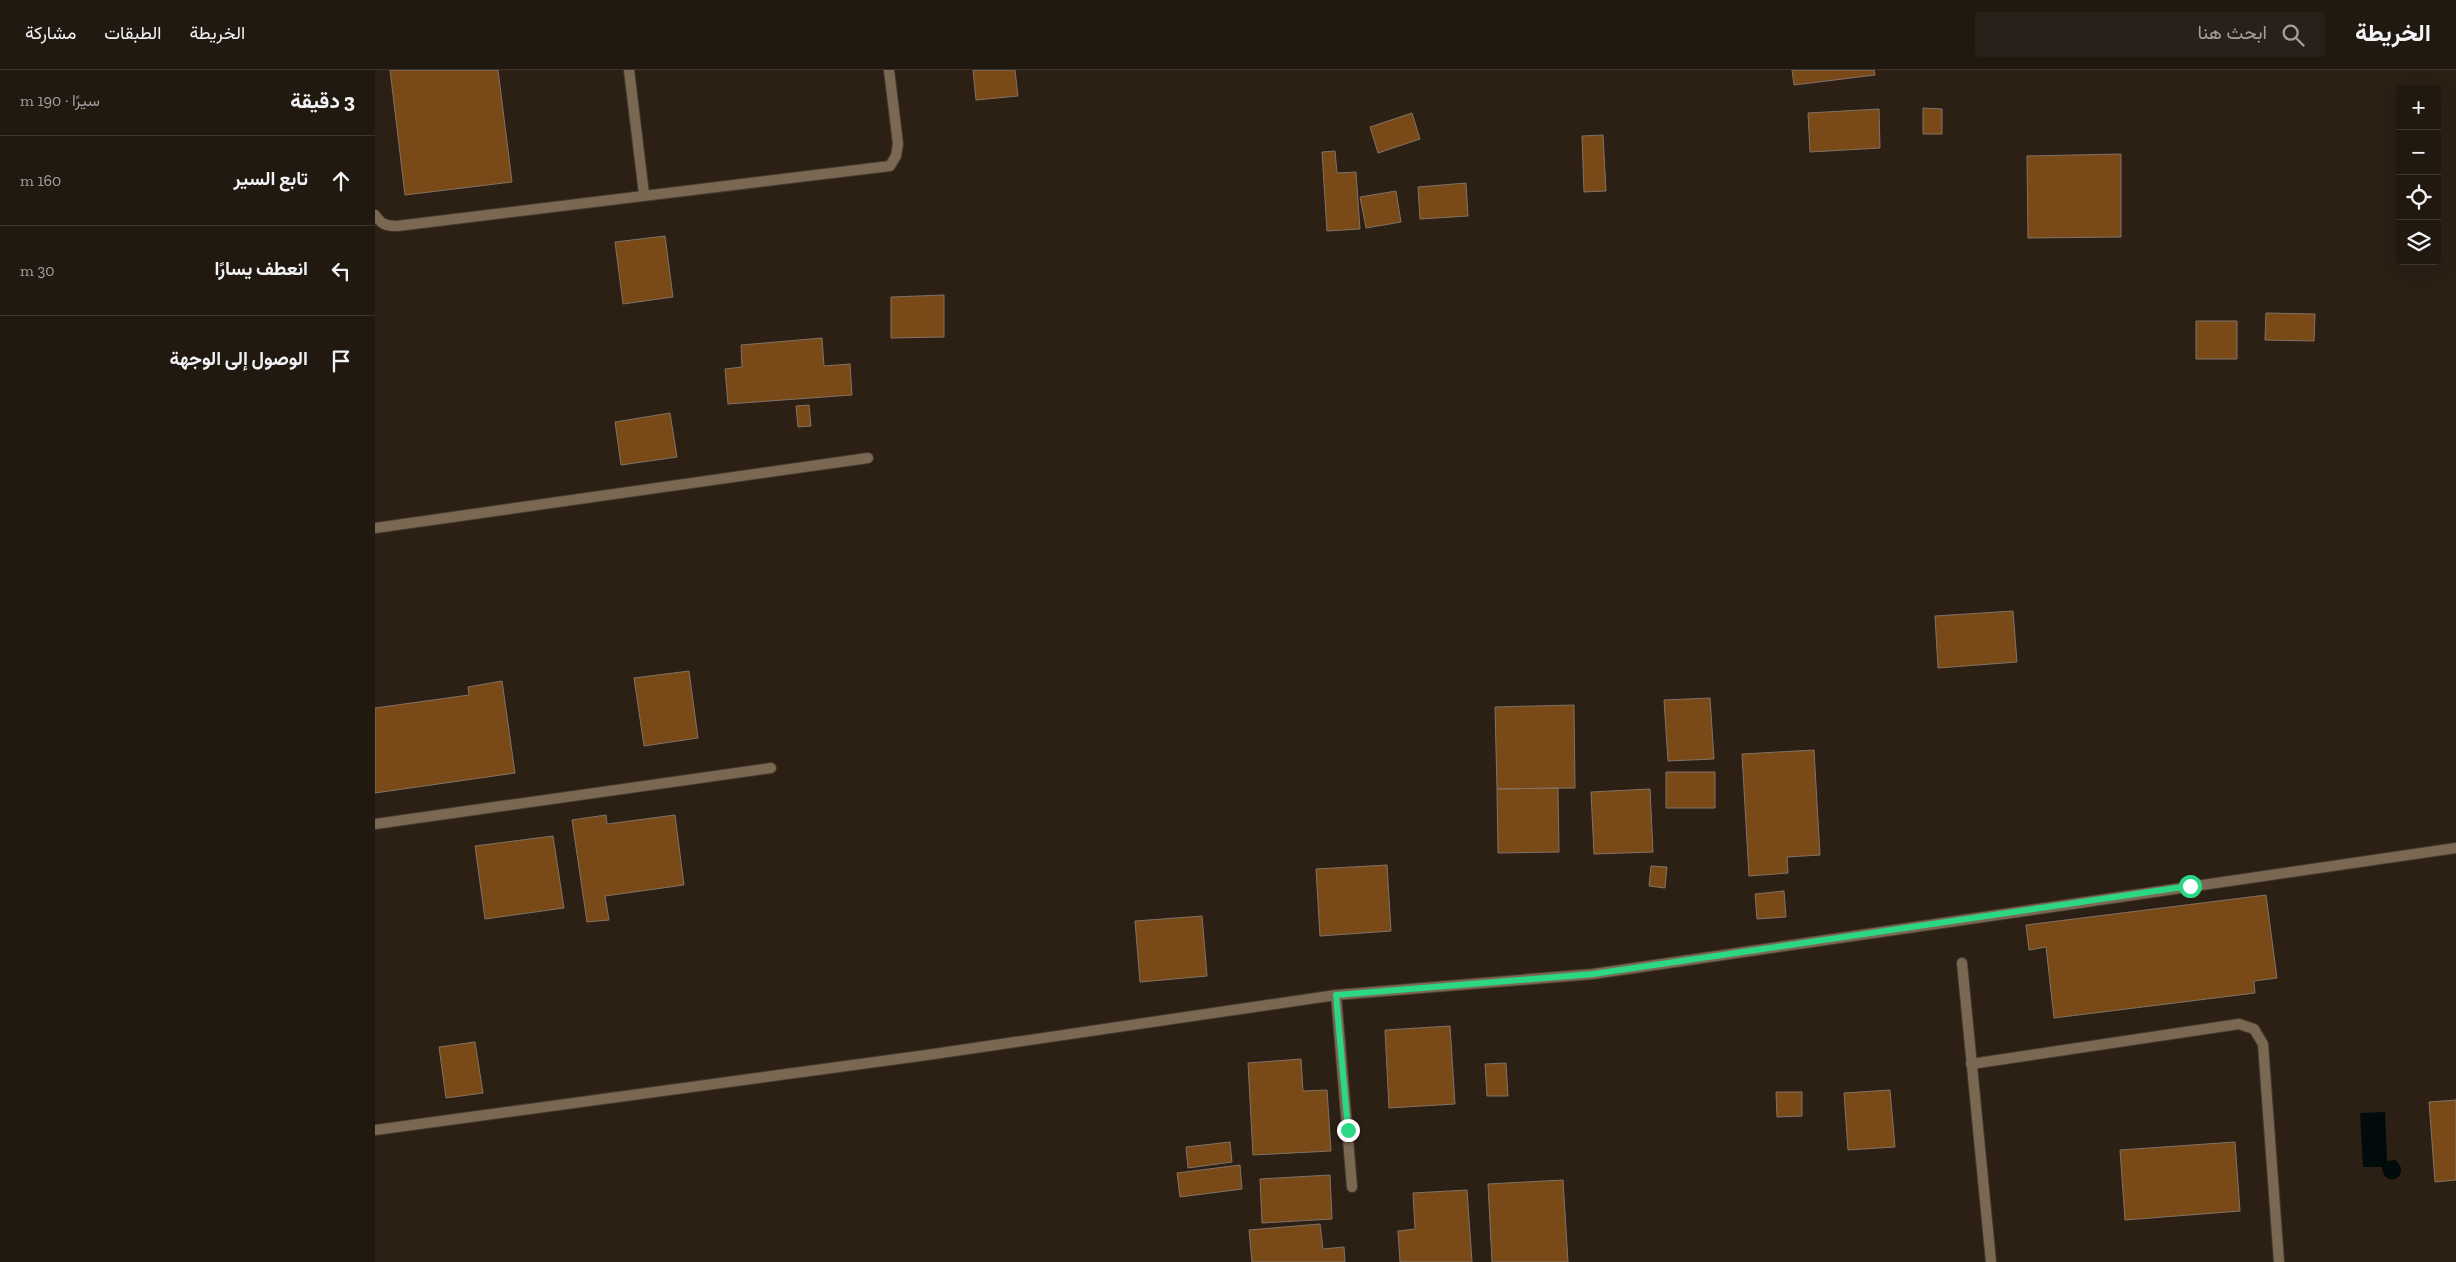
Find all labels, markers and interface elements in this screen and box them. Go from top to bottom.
search box [1975,12,2325,57]
text: الخريطة [2355,18,2431,47]
text: ابحث هنا [2198,21,2267,44]
icon: search [2279,21,2307,49]
text: مشاركة [25,22,76,44]
text: الطبقات [104,22,161,44]
text: الخريطة [189,22,245,44]
map controls [2396,85,2441,265]
button: + [2396,85,2441,130]
text: 3 دقيقة [290,88,355,113]
text: سيرًا · 190 m [20,91,100,110]
button: − [2396,130,2441,175]
text: تابع السير [234,167,308,190]
icon: ahead [327,167,355,195]
text: 160 m [20,171,61,190]
button: locate [2396,175,2441,220]
button: layers [2396,220,2441,265]
text: انعطف يسارًا [215,257,308,280]
icon: left [327,257,355,285]
text: 30 m [20,261,55,280]
text: الوصول إلى الوجهة [170,347,308,370]
icon: arrive [327,347,355,375]
route start [2179,875,2202,898]
route end [1337,1119,1360,1142]

